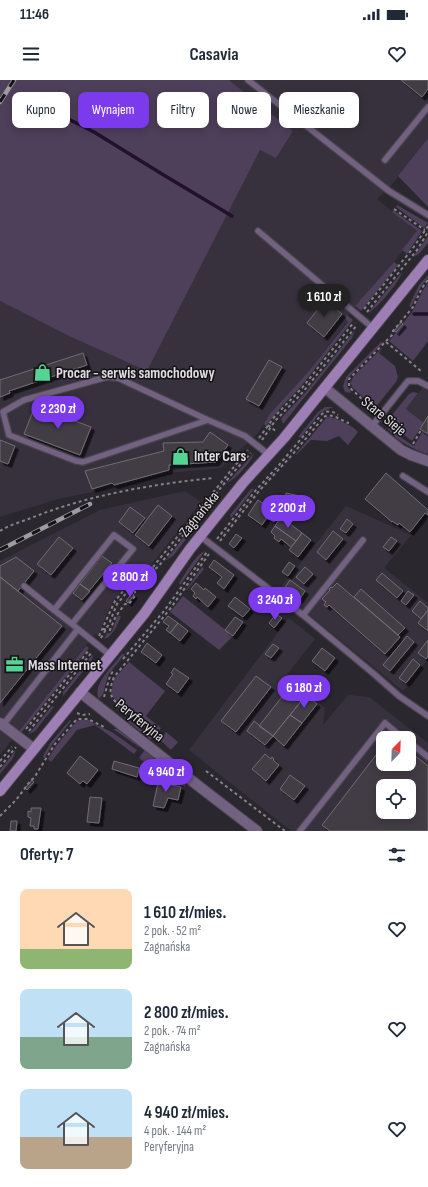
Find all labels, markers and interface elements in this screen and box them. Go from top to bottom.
text: 11:46 [20,5,49,24]
icon: menu [20,43,42,65]
icon: heart [386,43,408,65]
text: Casavia [189,44,239,65]
chip: Kupno [12,92,70,128]
chip: Wynajem [78,92,149,128]
chip: Filtry [157,92,209,128]
chip: Nowe [217,92,271,128]
chip: Mieszkanie [279,92,359,128]
pin: 1 610 zł [283,284,365,318]
text: 1 610 zł [307,289,341,305]
shop icon: Procar - serwis samochodowy [33,363,53,383]
place label: Procar - serwis samochodowy [56,364,215,383]
street label: Stare Sieje [357,392,410,440]
pin: 2 230 zł [17,396,99,430]
text: 2 230 zł [40,401,76,417]
shop icon: Inter Cars [171,446,191,466]
place label: Inter Cars [194,447,247,466]
street label: Zagnańska [175,487,224,541]
pin: 2 200 zł [247,495,329,529]
text: 2 200 zł [270,500,306,516]
pin: 2 800 zł [89,564,171,598]
text: 2 800 zł [112,569,148,585]
pin: 3 240 zł [234,587,316,621]
text: 3 240 zł [257,592,293,608]
office icon: Mass Internet [5,655,25,675]
place label: Mass Internet [28,656,101,675]
pin: 6 180 zł [263,675,345,709]
text: 6 180 zł [286,680,322,696]
street label: Peryferyjna [111,695,168,746]
north arrow [376,731,416,771]
map controls [376,731,416,819]
pin: 4 940 zł [125,759,207,793]
text: 4 940 zł [148,764,184,780]
button: locate [376,779,416,819]
icon: filters [386,844,408,866]
text: Oferty: 7 [20,845,73,865]
text: 1 610 zł/mies. [144,903,226,923]
icon: home [52,905,100,953]
icon: heart [386,918,408,940]
text: 2 pok. · 52 m² [144,923,201,939]
text: Zagnańska [144,939,190,955]
text: 2 800 zł/mies. [144,1003,229,1023]
icon: home [52,1005,100,1053]
icon: heart [386,1018,408,1040]
text: 2 pok. · 74 m² [144,1023,201,1039]
text: Zagnańska [144,1039,190,1055]
text: 4 940 zł/mies. [144,1103,229,1123]
icon: home [52,1105,100,1153]
icon: heart [386,1118,408,1140]
text: 4 pok. · 144 m² [144,1123,206,1139]
text: Peryferyjna [144,1139,194,1155]

